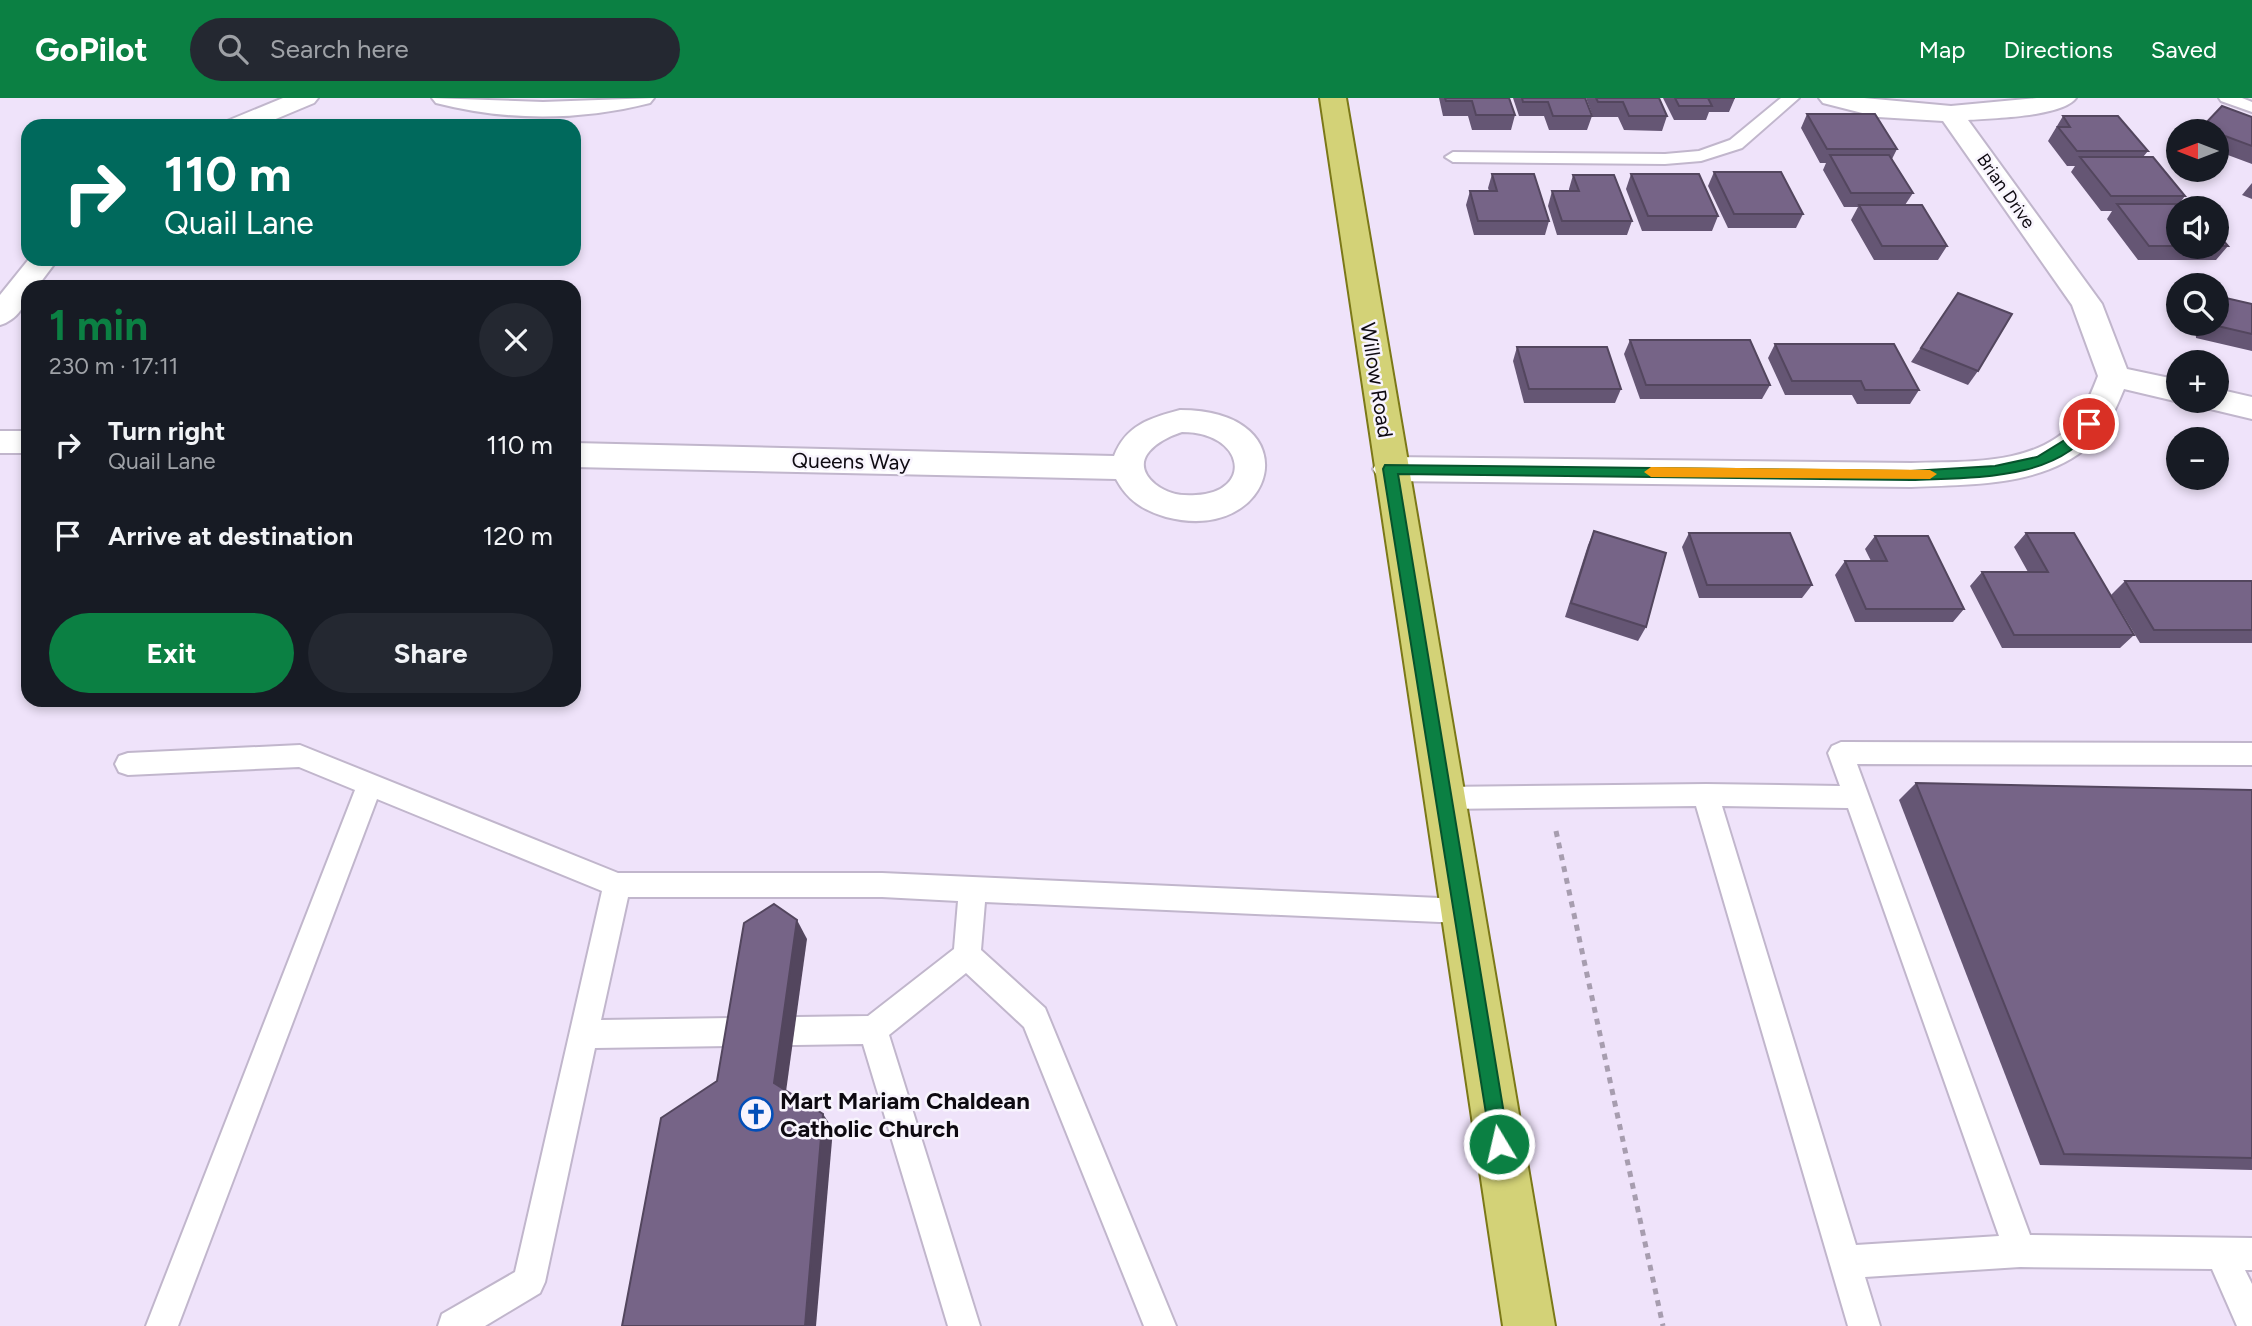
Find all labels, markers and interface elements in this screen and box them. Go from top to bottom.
search box [190,18,680,81]
text: GoPilot [35,30,148,69]
icon: search [214,30,252,68]
text: Search here [270,33,409,65]
text: Map [1919,35,1965,64]
text: Directions [2003,35,2113,64]
text: Saved [2151,35,2217,64]
north arrow [2166,119,2230,182]
map controls [2166,119,2229,490]
text: 110 m [164,144,292,203]
icon: right [49,147,140,238]
street label: Brian Drive [1972,149,2040,233]
button: sound [2166,196,2229,259]
text: Quail Lane [164,204,314,242]
button: search [2166,273,2229,336]
text: 1 min [49,300,148,351]
button: close [479,303,553,377]
street label: Willow Road [1356,321,1398,439]
button: + [2166,350,2229,413]
text: 230 m · 17:11 [49,352,178,380]
pin [2059,394,2119,454]
icon: arrive [2070,405,2108,443]
text: Turn right [108,415,225,447]
icon: right [49,426,87,464]
button: − [2166,427,2229,490]
text: 110 m [486,429,553,461]
text: Quail Lane [108,447,216,475]
street label: Queens Way [791,447,911,475]
icon: arrive [49,517,87,555]
text: Arrive at destination [108,520,353,552]
text: 120 m [483,520,553,552]
button: Exit [49,613,294,693]
button: Share [308,613,553,693]
place label: Mart Mariam Chaldean Catholic Church [780,1086,1030,1143]
church icon: Mart Mariam Chaldean Catholic Church [737,1095,775,1133]
position arrow [1462,1107,1536,1181]

